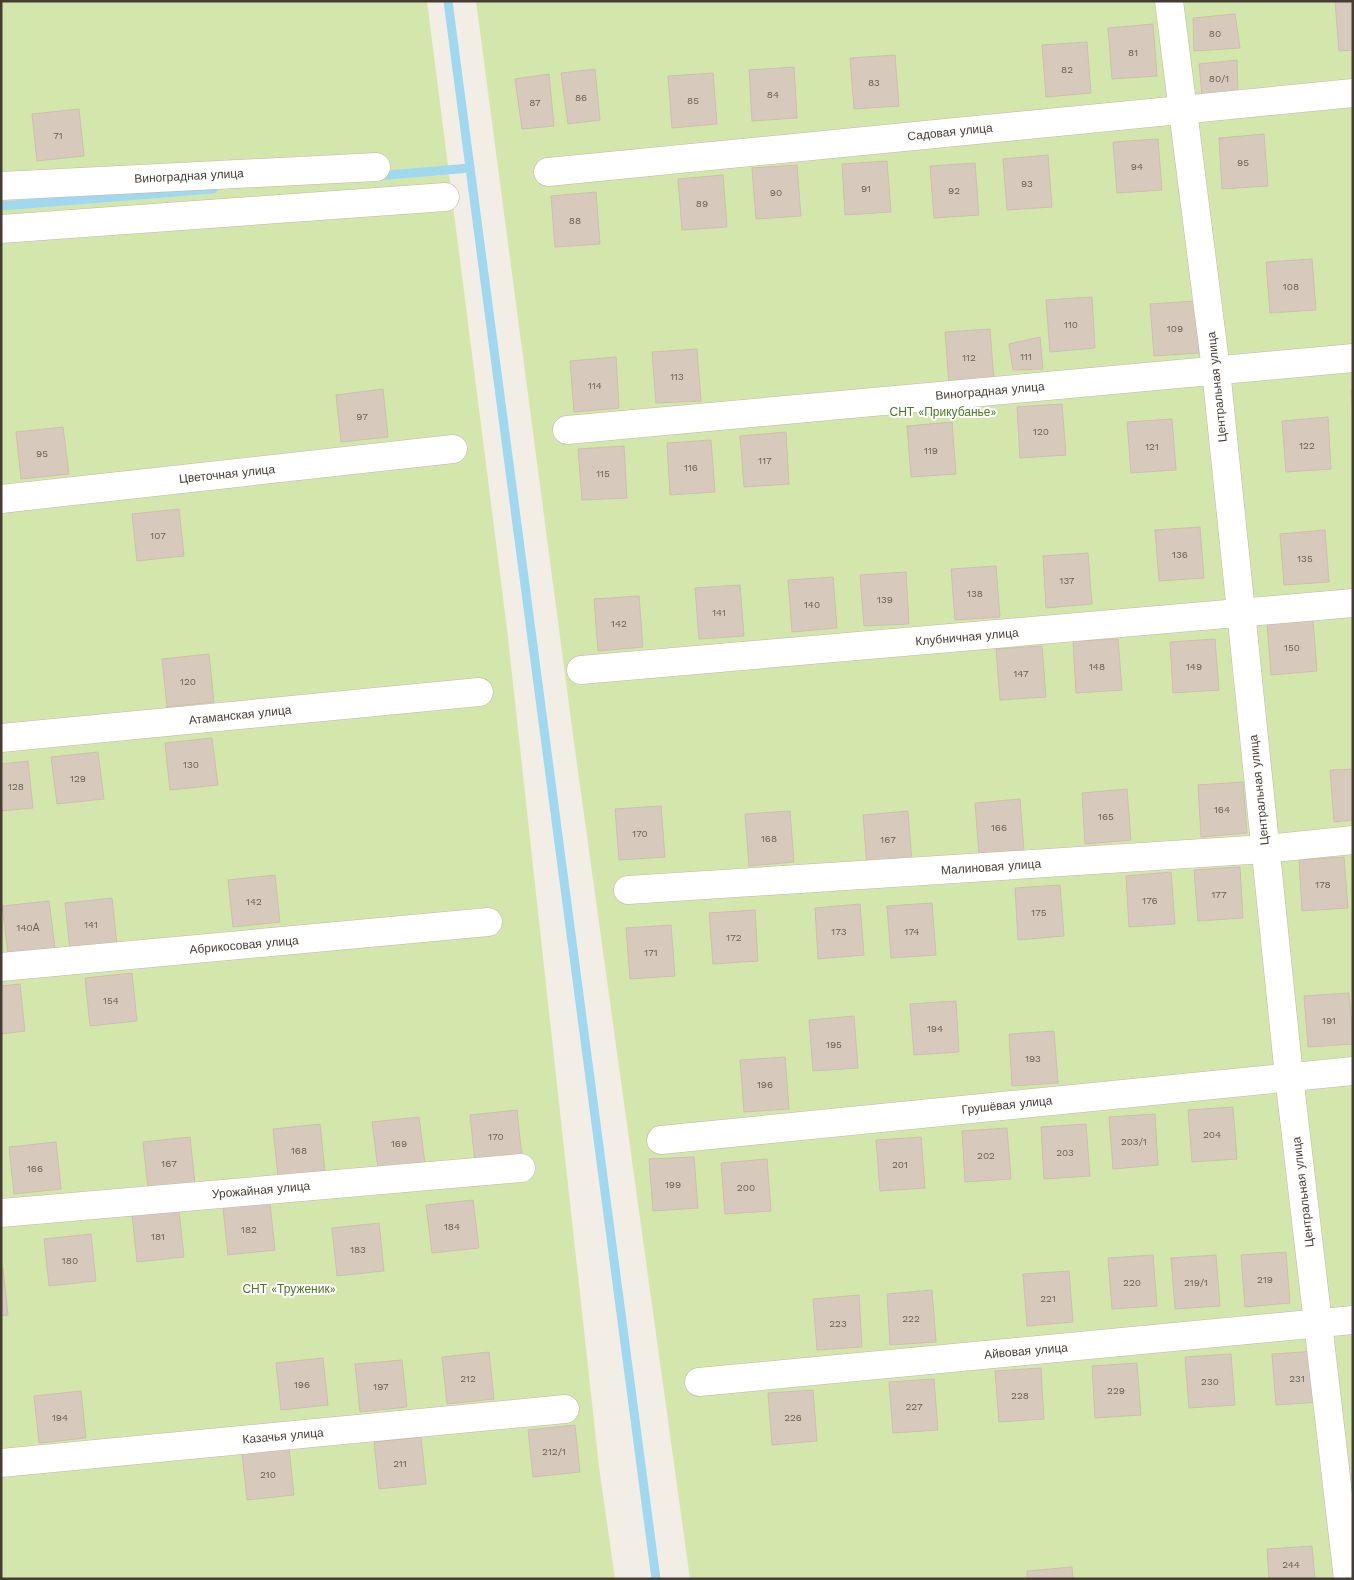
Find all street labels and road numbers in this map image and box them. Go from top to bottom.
street label: Садовая улица [907,121,994,143]
street label: Виноградная улица [134,166,244,186]
street label: Центральная улица [1204,331,1230,443]
street label: Виноградная улица [935,379,1046,403]
street label: Цветочная улица [178,462,276,486]
street label: Клубничная улица [915,625,1019,648]
street label: Атаманская улица [188,703,292,727]
street label: Центральная улица [1246,734,1272,846]
street label: Малиновая улица [940,856,1042,877]
street label: Абрикосовая улица [189,933,300,957]
street label: Грушёвая улица [961,1093,1053,1117]
street label: Центральная улица [1289,1136,1317,1248]
street label: Урожайная улица [211,1179,311,1201]
street label: Айвовая улица [983,1340,1069,1362]
street label: Казачья улица [242,1425,325,1447]

